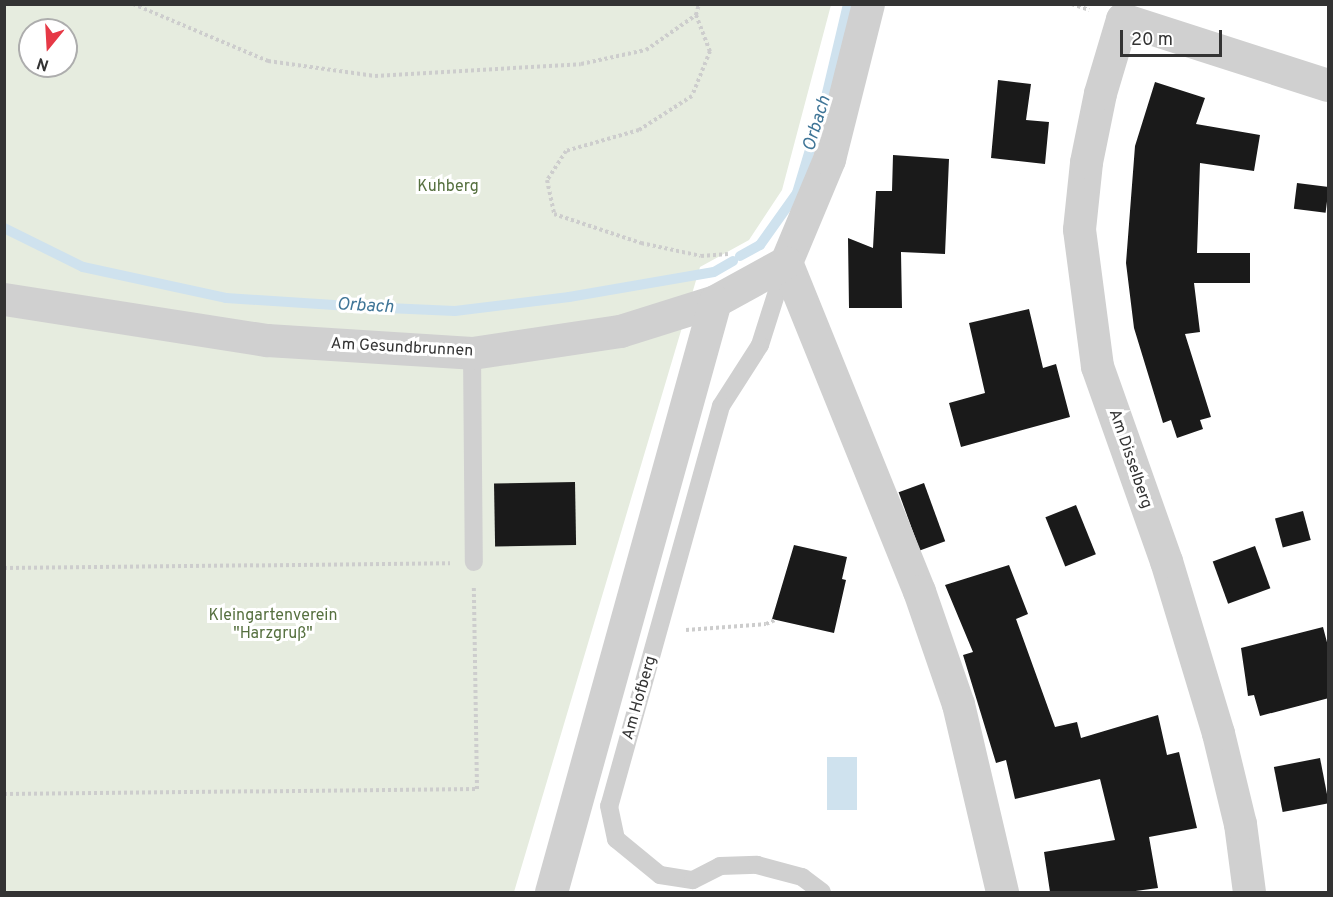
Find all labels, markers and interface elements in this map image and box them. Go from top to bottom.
north arrow [18,18,78,78]
scale bar [1123,18,1225,56]
text: 20 m [1131,29,1173,52]
text: N [34,52,52,75]
water label: Orbach [799,94,837,154]
park label: Kuhberg [417,177,479,197]
water label: Orbach [336,295,394,319]
street label: Am Gesundbrunnen [330,335,474,361]
street label: Am Disselberg [1104,407,1156,511]
park label: Kleingartenverein "Harzgruß" [209,606,337,644]
street label: Am Hofberg [619,654,661,742]

